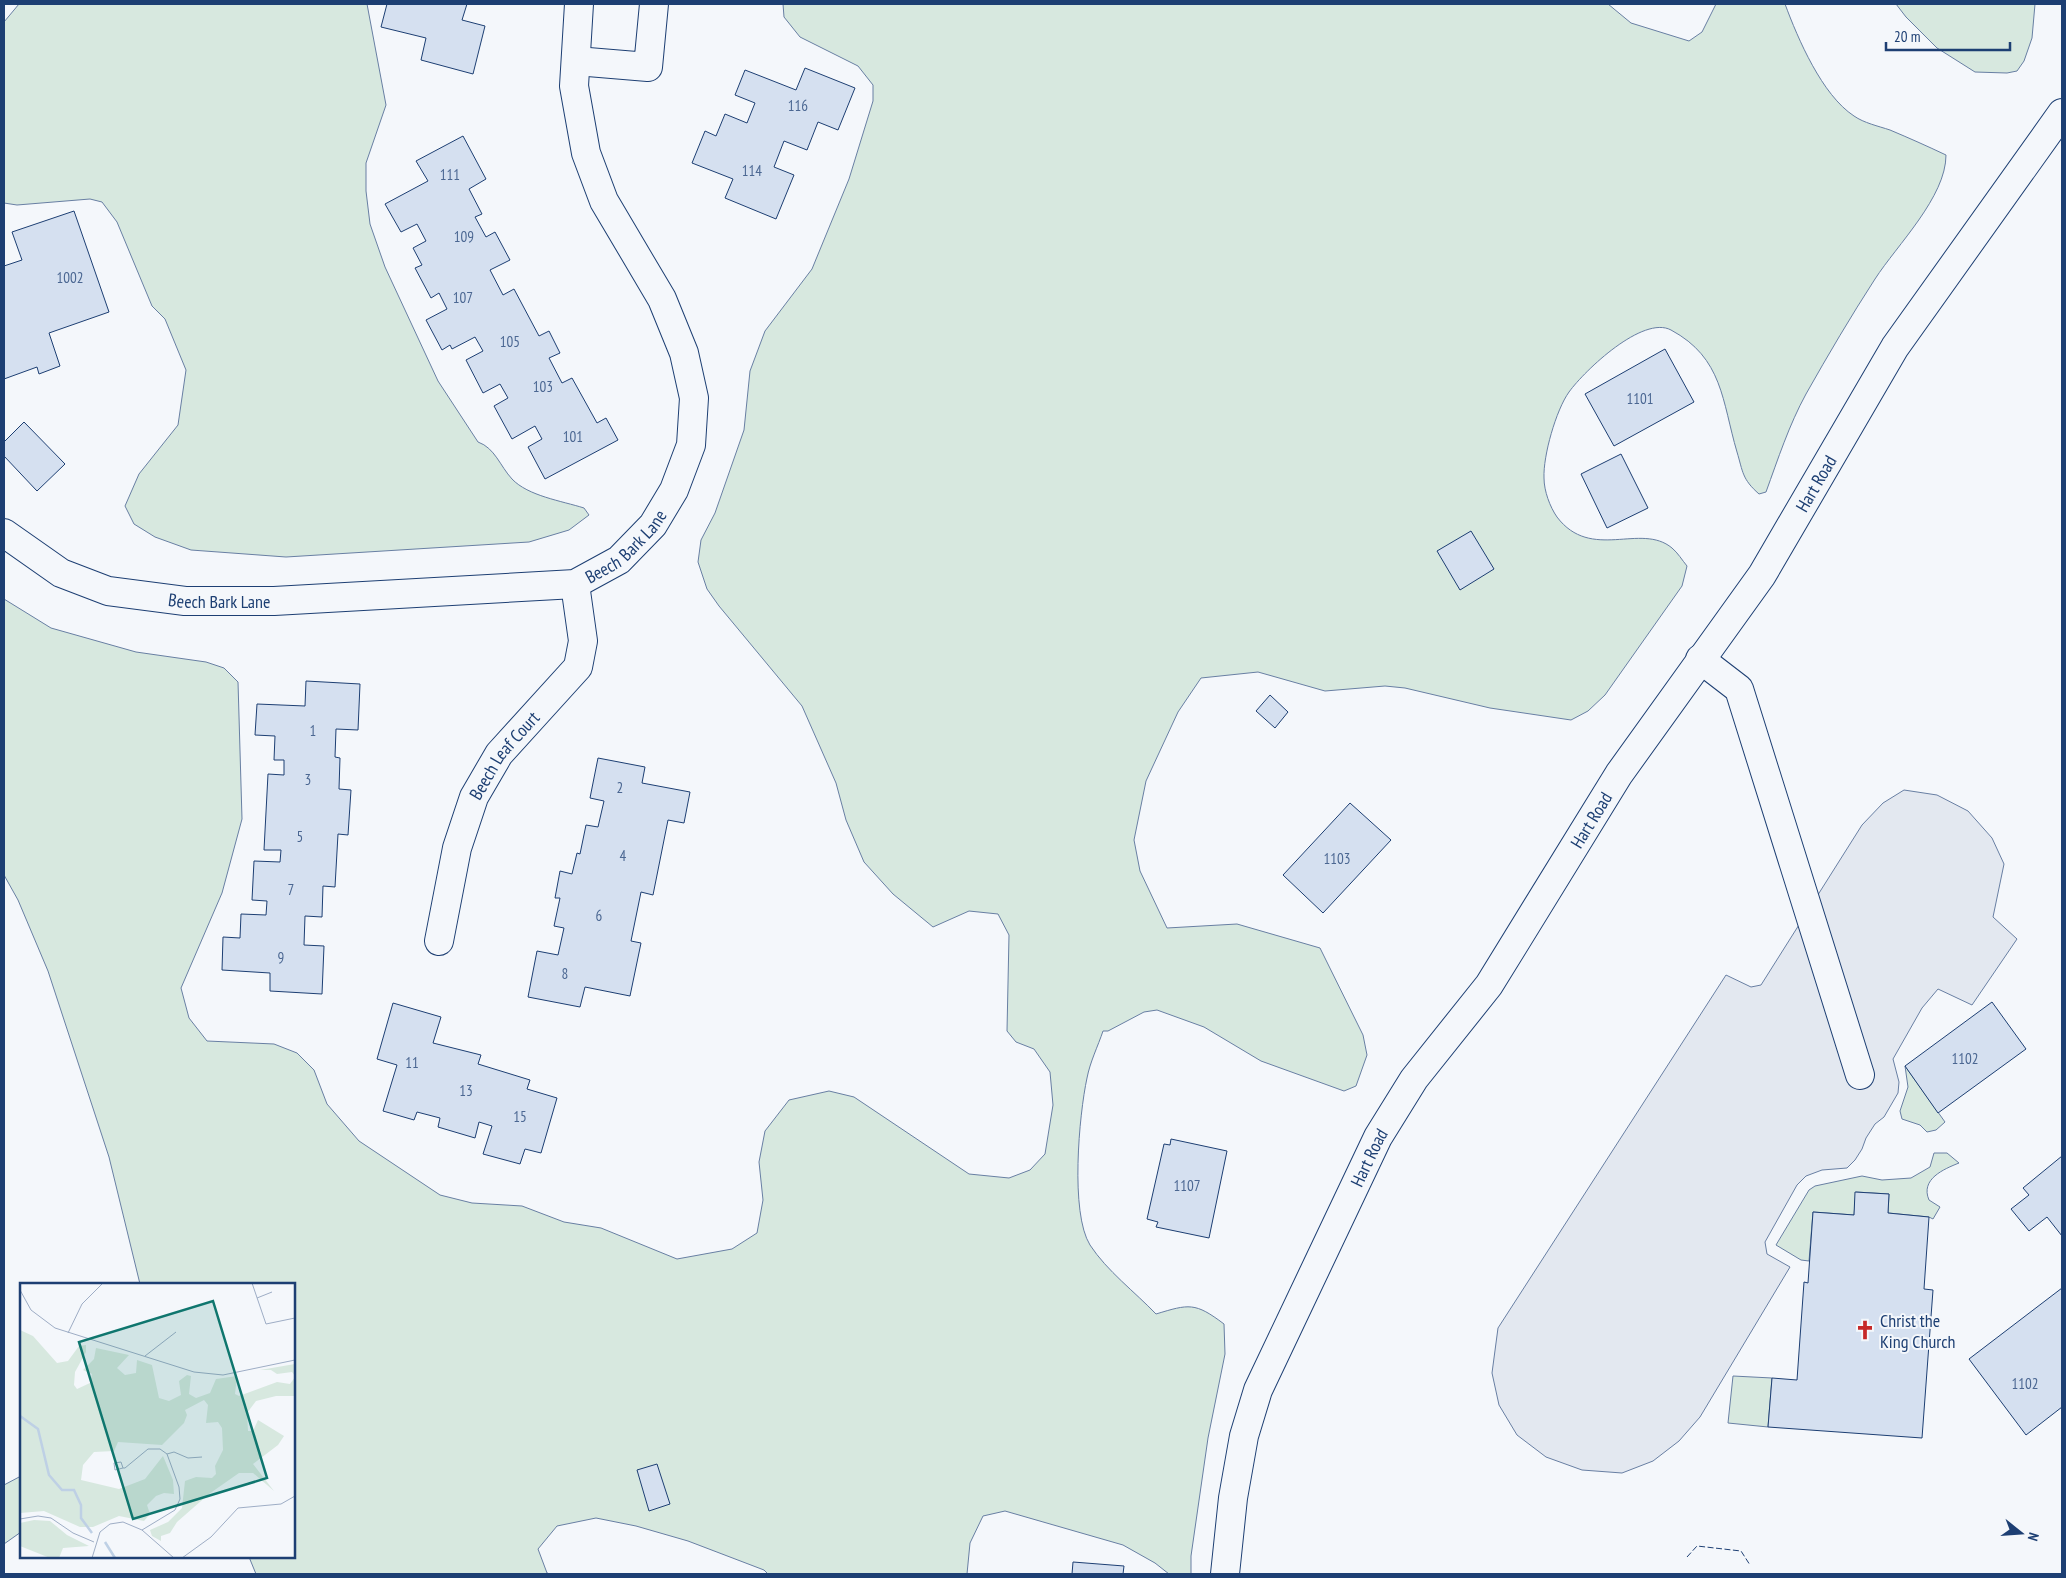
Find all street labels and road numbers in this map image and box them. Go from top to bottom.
street label: Hart Road [1790,451,1841,516]
street label: Beech Bark Lane [581,505,671,588]
street label: Beech Bark Lane [167,587,270,613]
street label: Beech Leaf Court [464,706,544,804]
street label: Hart Road [1565,788,1617,852]
street label: Hart Road [1345,1124,1392,1190]

